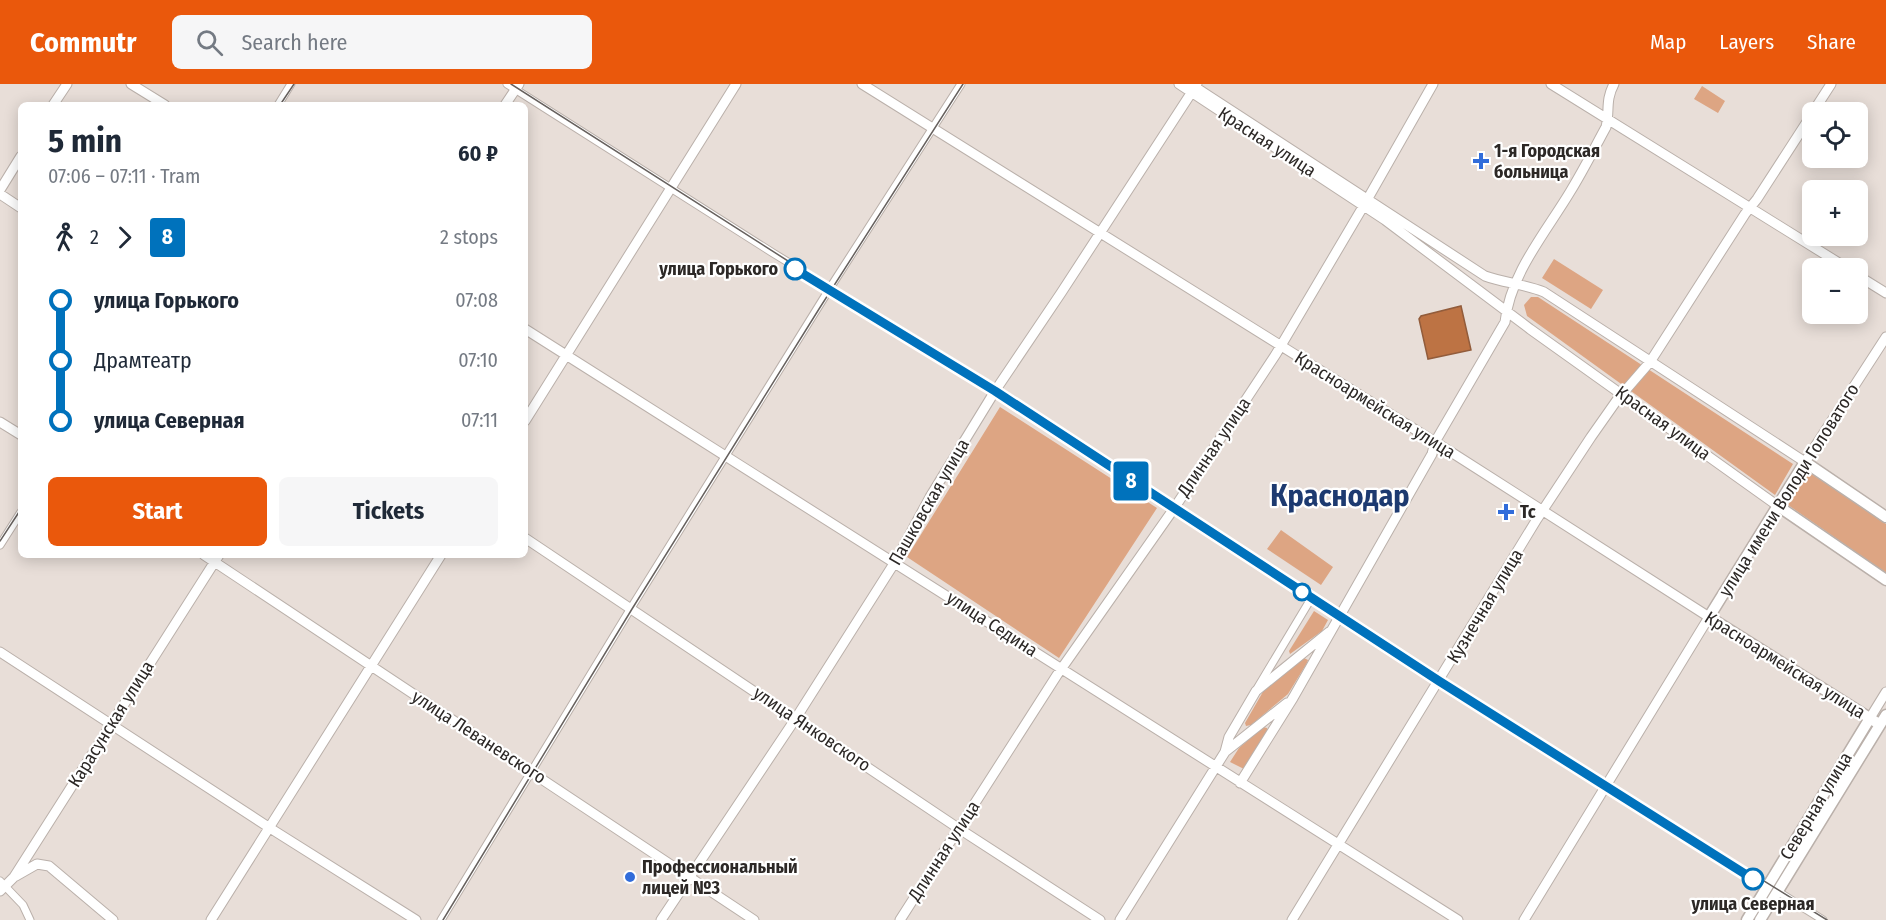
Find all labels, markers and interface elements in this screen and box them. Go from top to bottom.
search box [172,15,592,69]
text: Commutr [30,26,136,59]
icon: search [193,26,226,59]
text: Search here [241,29,347,56]
text: Map [1650,29,1686,55]
text: Layers [1719,29,1774,55]
text: Share [1807,29,1856,55]
street label: Красная улица [1214,102,1320,182]
map controls [1802,102,1868,324]
button: locate [1802,102,1868,168]
text: 5 min [48,121,122,161]
text: 60 ₽ [458,140,498,167]
place label: 1-я Городская больница [1494,140,1600,183]
marker: 1-я Городская больница [1472,152,1490,170]
text: 07:06 – 07:11 · Tram [48,164,200,188]
button: + [1802,180,1868,246]
icon: walk [48,221,81,254]
icon: forward [108,221,141,254]
text: 8 [162,224,173,250]
text: 2 [90,225,99,249]
text: 2 stops [440,225,498,249]
place label: улица Горького [658,258,778,280]
marker: улица Горького [784,258,806,280]
button: − [1802,258,1868,324]
text: улица Горького [94,287,239,314]
text: 07:08 [455,288,498,312]
text: Драмтеатр [94,347,192,374]
street label: Красноармейская улица [1291,347,1460,464]
text: 07:10 [458,348,498,372]
street label: улица имени Володи Головатого [1714,379,1864,601]
street label: Красная улица [1611,381,1715,465]
street label: Длинная улица [1172,393,1255,502]
text: улица Северная [94,407,245,434]
text: 07:11 [461,408,498,432]
street label: Пашковская улица [884,435,974,569]
line badge: 8 [1112,462,1150,500]
text: 8 [1125,468,1137,494]
button: Start [48,477,267,546]
button: Tickets [279,477,498,546]
district label: Краснодар [1270,478,1410,514]
place label: Тс [1520,501,1536,523]
marker: Тс [1497,503,1515,521]
street label: Кузнечная улица [1442,545,1528,667]
unlabelled marker [1293,583,1311,601]
street label: улица Седина [942,586,1042,662]
street label: Красноармейская улица [1701,607,1870,724]
street label: Карасунская улица [63,657,159,791]
street label: улица Янковского [749,682,875,776]
street label: улица Леваневского [408,685,550,789]
street label: Северная улица [1775,748,1857,864]
street label: Длинная улица [903,797,985,906]
place label: Профессиональный лицей №3 [642,856,798,899]
marker: улица Северная [1742,868,1764,890]
marker: Профессиональный лицей №3 [623,870,637,884]
place label: улица Северная [1690,893,1815,915]

